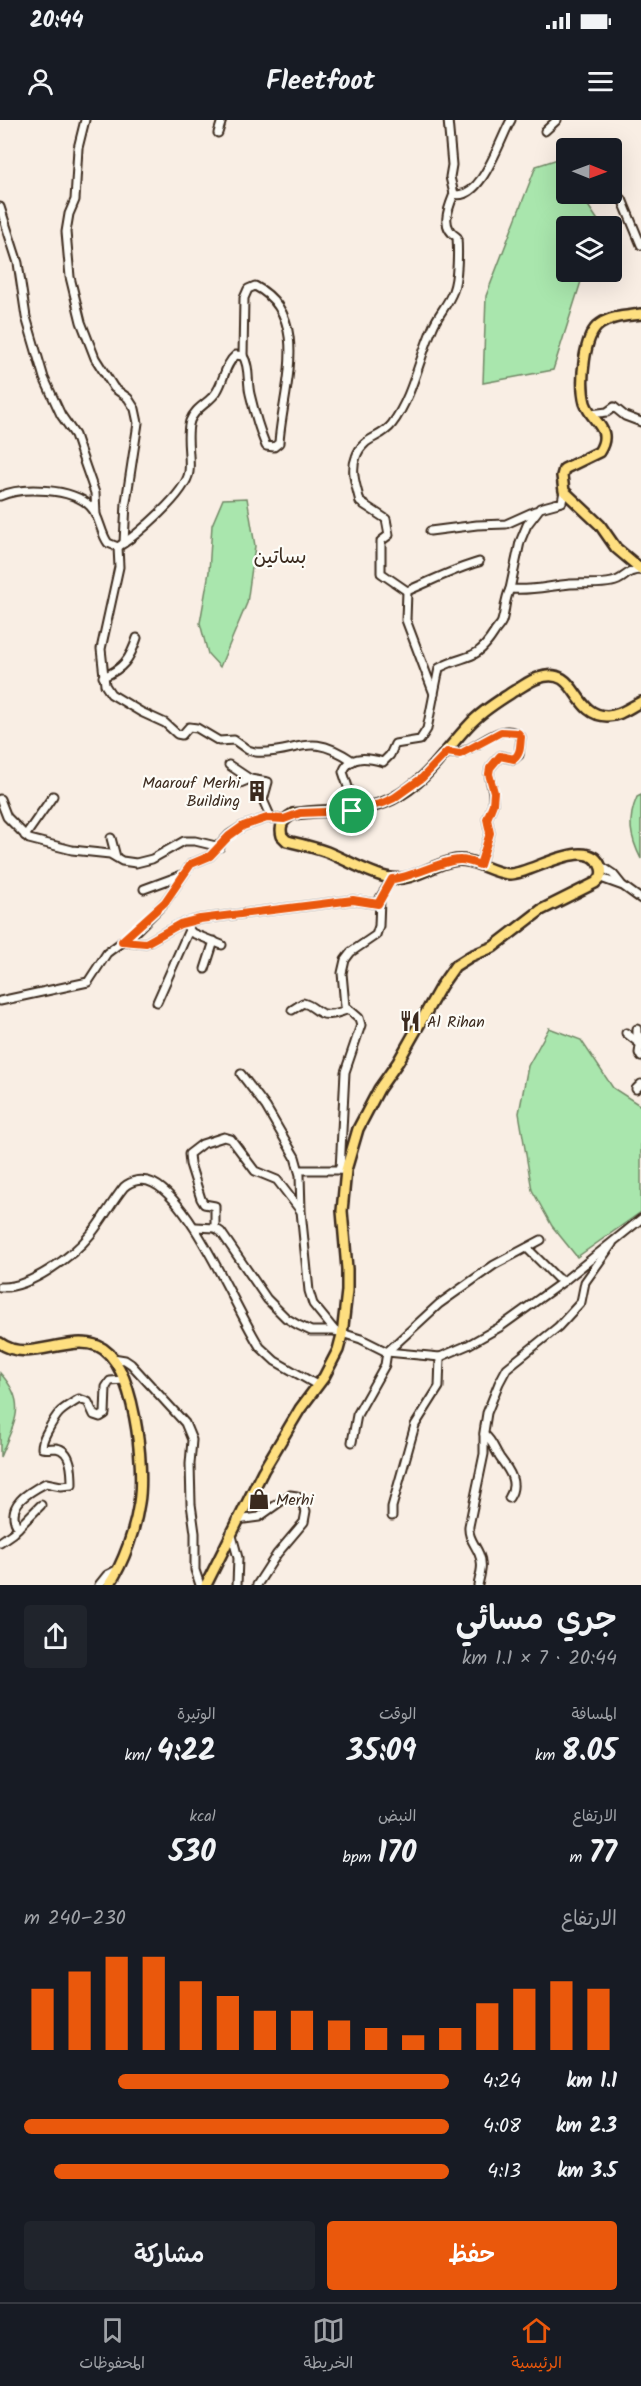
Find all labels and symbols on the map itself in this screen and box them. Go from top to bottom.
north arrow [556,138,622,204]
district label: بساتين [254,542,306,574]
place label: Maarouf Merhi Building [142,771,241,814]
building icon: Maarouf Merhi Building [245,779,269,803]
pin [326,785,377,836]
restaurant icon: Al Rihan [398,1009,422,1033]
place label: Al Rihan [427,1010,485,1035]
shop icon: Merhi [247,1487,271,1511]
place label: Merhi [276,1488,315,1513]

